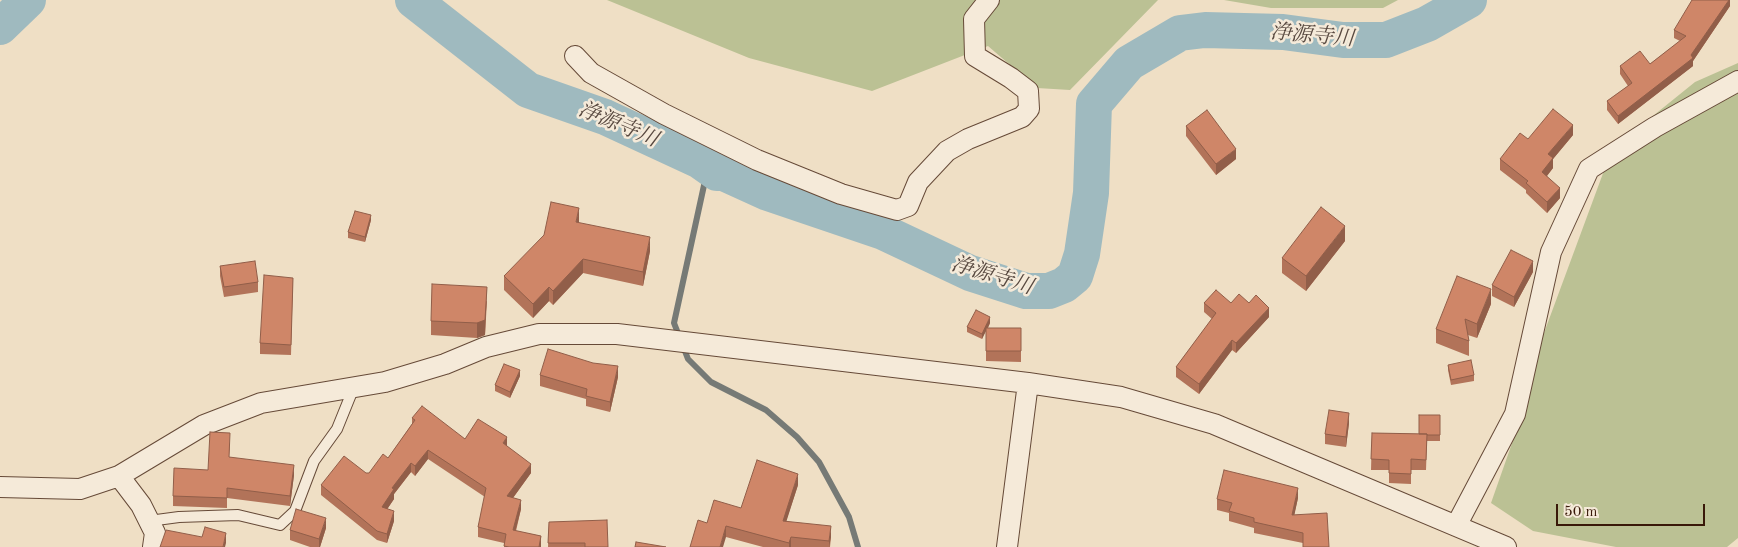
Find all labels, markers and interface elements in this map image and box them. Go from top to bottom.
water label: 浄源寺川 [1269,20,1355,52]
water label: 浄源寺川 [574,97,662,153]
water label: 浄源寺川 [948,252,1036,300]
scale bar [1558,494,1707,526]
text: 50 m [1564,505,1598,520]

